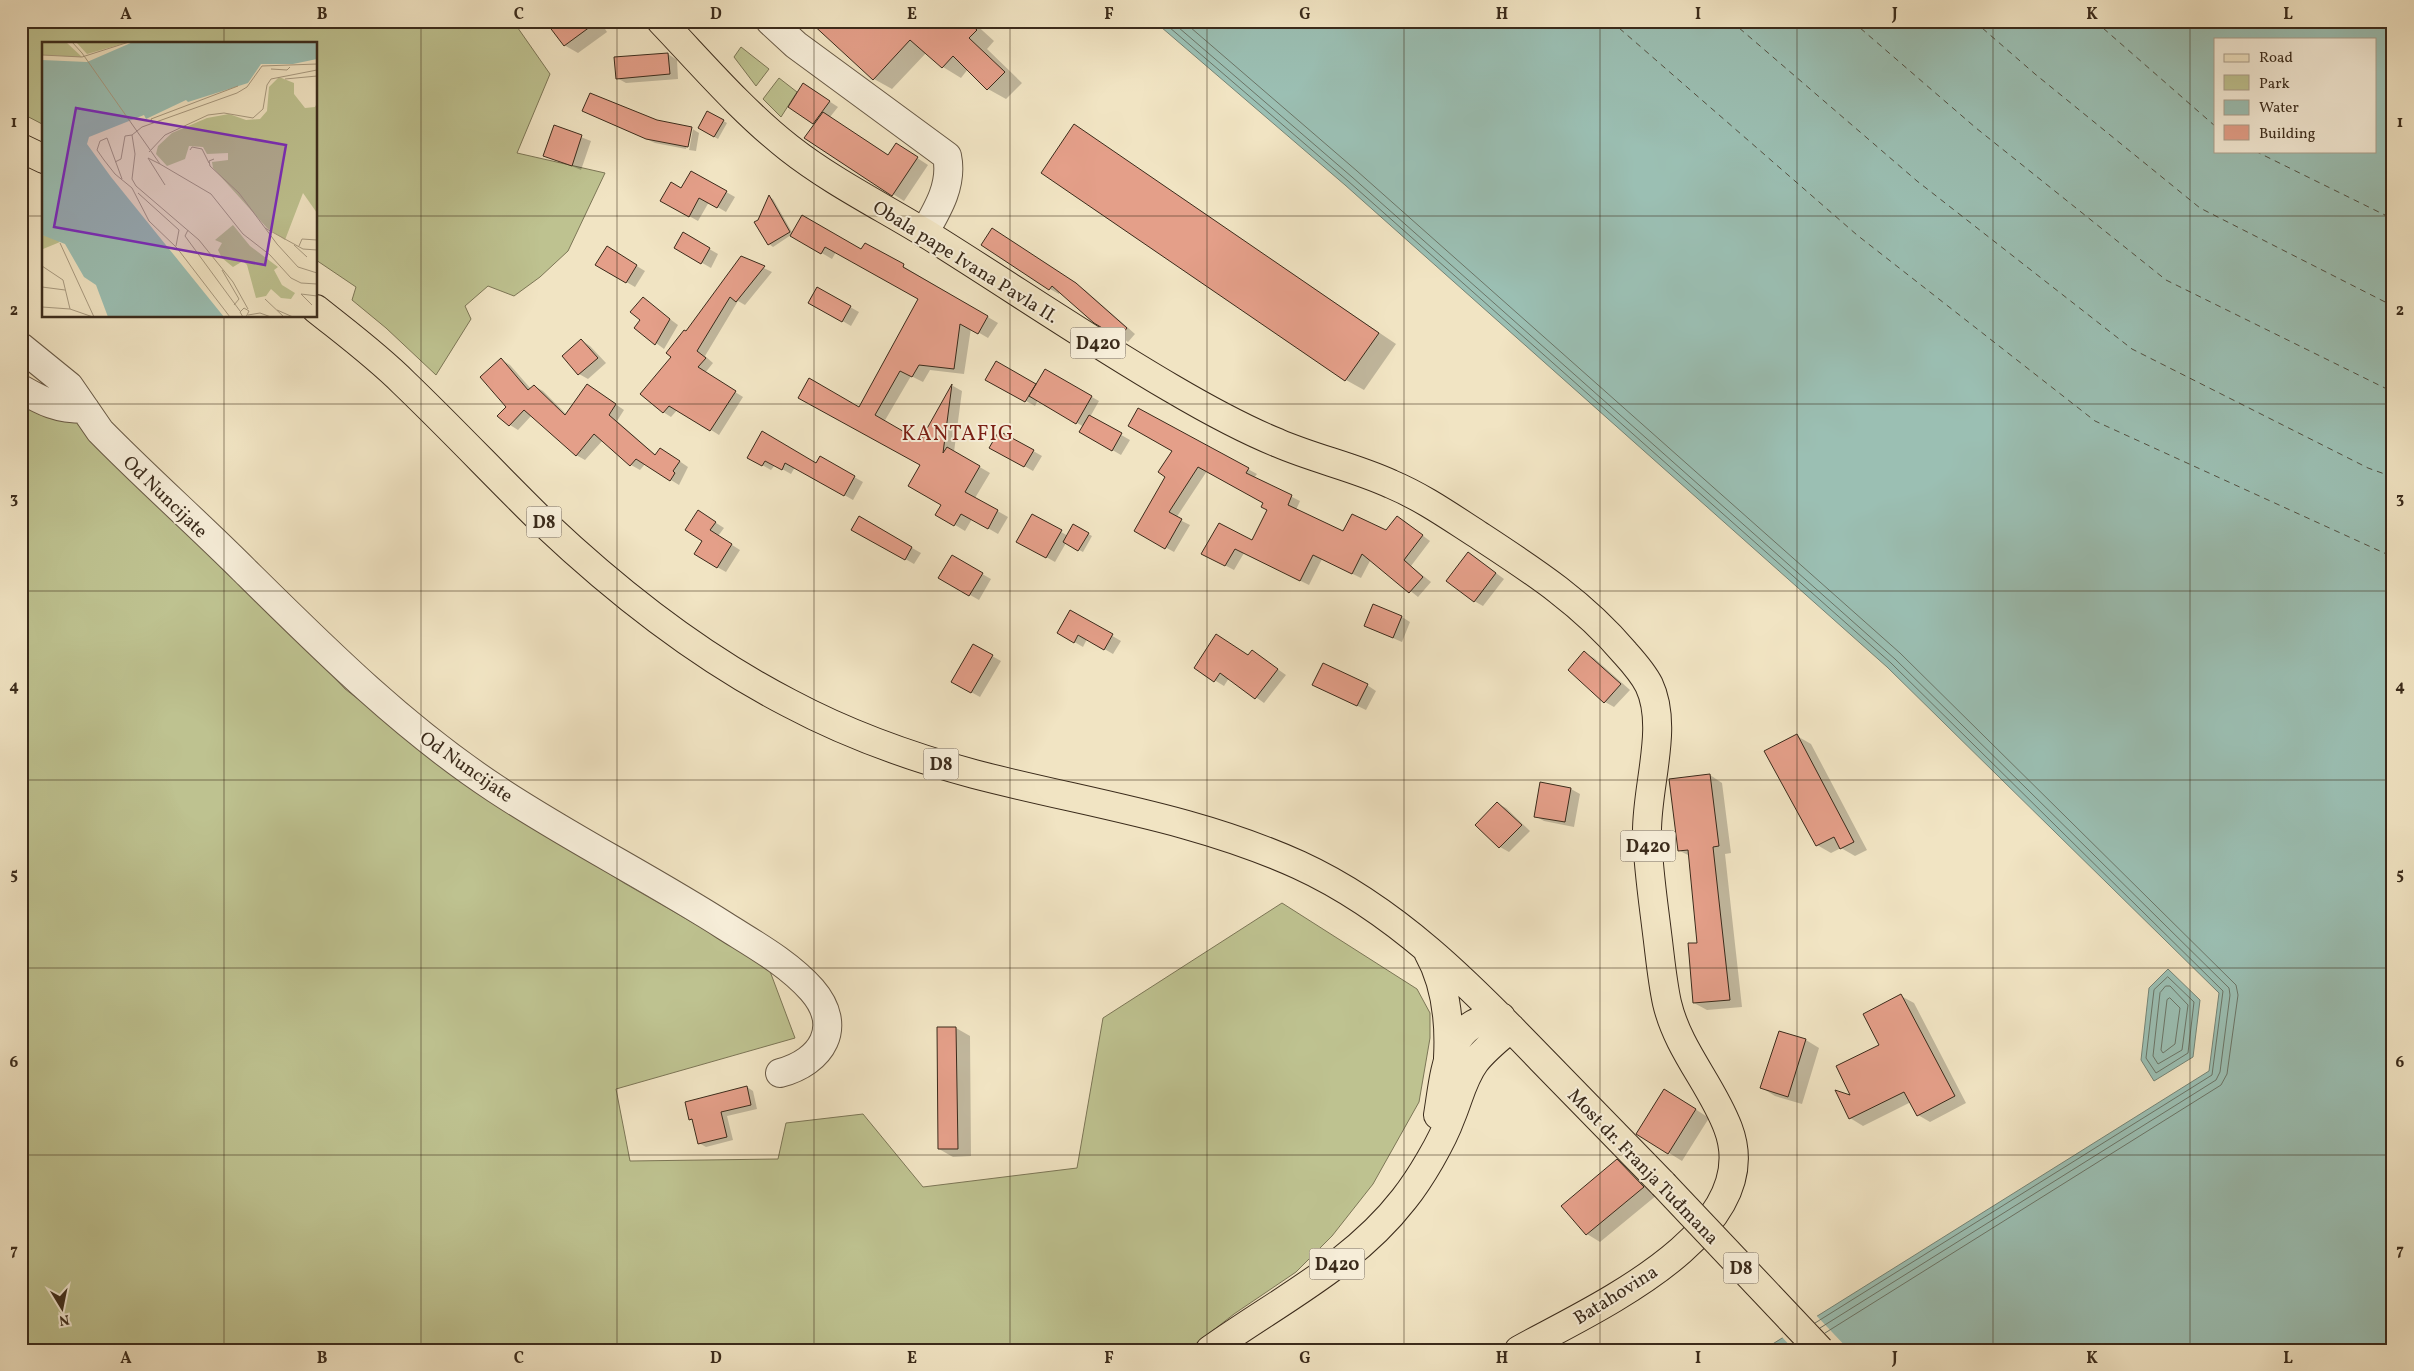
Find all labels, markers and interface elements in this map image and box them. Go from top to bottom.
text: A [120,4,132,26]
text: B [317,4,328,26]
text: C [514,4,524,26]
text: D [710,4,722,26]
text: E [907,4,917,26]
text: F [1104,4,1114,26]
text: G [1299,4,1311,26]
text: H [1496,4,1508,26]
text: I [1695,4,1701,26]
text: J [1891,4,1898,26]
text: K [2086,4,2098,26]
text: L [2283,4,2293,26]
legend [2214,38,2376,152]
inset map [42,42,318,318]
text: Road [2259,48,2293,69]
text: Park [2259,74,2290,95]
text: Water [2259,98,2299,119]
text: 1 [11,112,17,134]
text: 1 [2397,112,2403,134]
text: Building [2259,124,2316,145]
street label: Obala pape Ivana Pavla II. [867,195,1063,331]
text: 2 [10,300,18,322]
text: 2 [2396,300,2404,322]
road number: D420 [1070,328,1126,358]
district label: KANTAFIG [902,420,1014,449]
street label: Od Nuncijate [117,450,213,545]
text: 3 [10,488,18,510]
text: 3 [2396,488,2404,510]
road number: D8 [526,507,562,538]
text: 4 [9,676,19,698]
text: 4 [2395,676,2405,698]
street label: Od Nuncijate [414,726,518,809]
road number: D8 [924,749,958,780]
road number: D420 [1620,830,1676,861]
text: 5 [10,864,18,886]
text: 5 [2396,864,2404,886]
text: 6 [10,1052,19,1074]
text: 6 [2396,1052,2405,1074]
street label: Most dr. Franja Tuđmana [1561,1084,1724,1251]
text: 7 [10,1240,18,1262]
text: 7 [2396,1240,2404,1262]
road number: D420 [1310,1248,1364,1280]
road number: D8 [1724,1252,1758,1284]
street label: Batahovina [1569,1260,1663,1332]
north arrow [38,1284,88,1334]
text: N [57,1309,71,1330]
text: A [120,1348,132,1370]
text: B [317,1348,328,1370]
text: C [514,1348,524,1370]
text: D [710,1348,722,1370]
text: E [907,1348,917,1370]
text: F [1104,1348,1114,1370]
text: G [1299,1348,1311,1370]
text: H [1496,1348,1508,1370]
text: I [1695,1348,1701,1370]
text: J [1891,1348,1898,1370]
text: K [2086,1348,2098,1370]
text: L [2283,1348,2293,1370]

